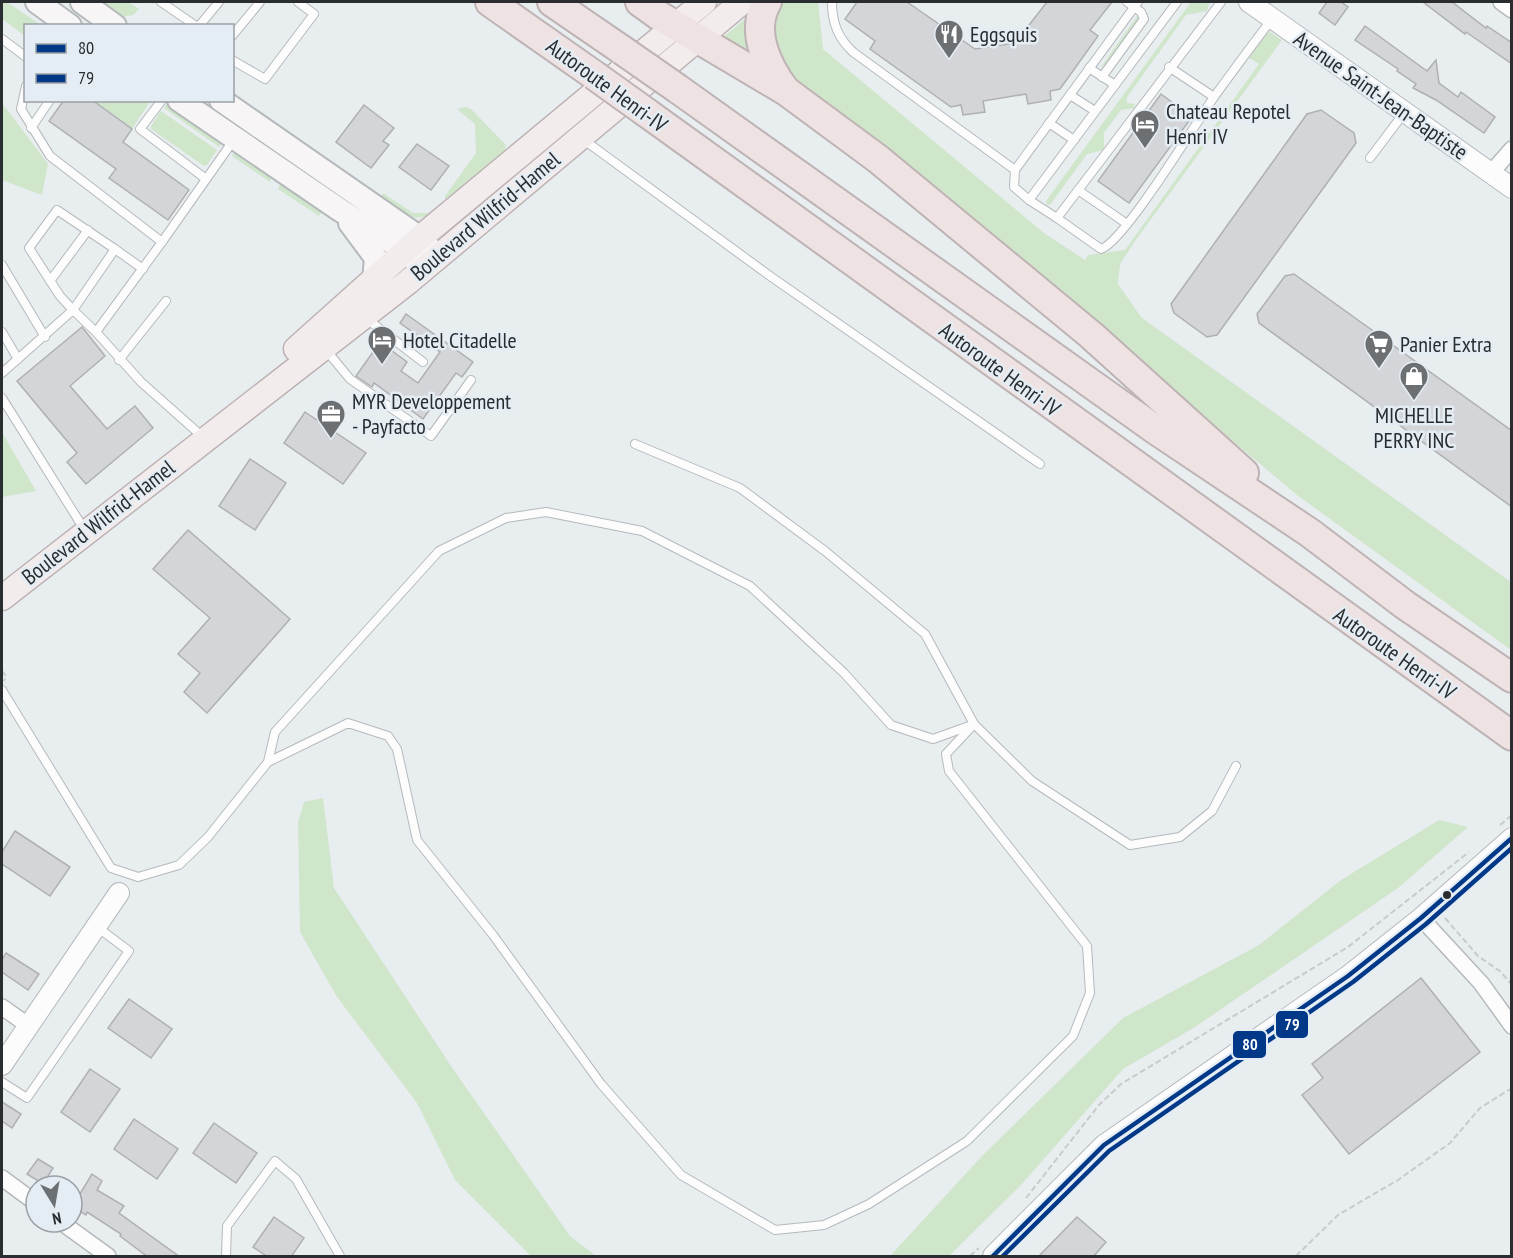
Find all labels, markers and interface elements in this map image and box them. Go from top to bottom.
restaurant icon: Eggsquis [933,18,965,60]
place label: Eggsquis [970,20,1037,48]
legend [24,24,234,102]
street label: Avenue Saint-Jean-Baptiste [1289,24,1473,166]
street label: Autoroute Henri-IV [541,32,674,139]
text: 80 [78,36,94,59]
text: 79 [78,66,94,89]
place label: Chateau Repotel Henri IV [1166,97,1291,150]
hotel icon: Chateau Repotel Henri IV [1129,108,1161,150]
street label: Boulevard Wilfrid-Hamel [405,145,566,287]
street label: Autoroute Henri-IV [934,316,1067,423]
hotel icon: Hotel Citadelle [366,324,398,366]
place label: Hotel Citadelle [403,326,517,354]
supermarket icon: Panier Extra [1363,328,1395,370]
place label: Panier Extra [1400,330,1492,358]
shop icon: MICHELLE PERRY INC [1398,360,1430,402]
place label: MYR Developpement - Payfacto [352,387,511,440]
office icon: MYR Developpement - Payfacto [315,398,347,440]
place label: MICHELLE PERRY INC [1374,401,1454,454]
street label: Boulevard Wilfrid-Hamel [16,453,181,590]
street label: Autoroute Henri-IV [1328,600,1462,706]
unlabelled marker [1441,889,1453,901]
line badge: 79 [1275,1010,1309,1039]
text: 79 [1284,1014,1300,1034]
line badge: 80 [1232,1030,1267,1059]
text: 80 [1242,1034,1258,1054]
north arrow [24,1174,84,1234]
text: N [51,1208,63,1229]

